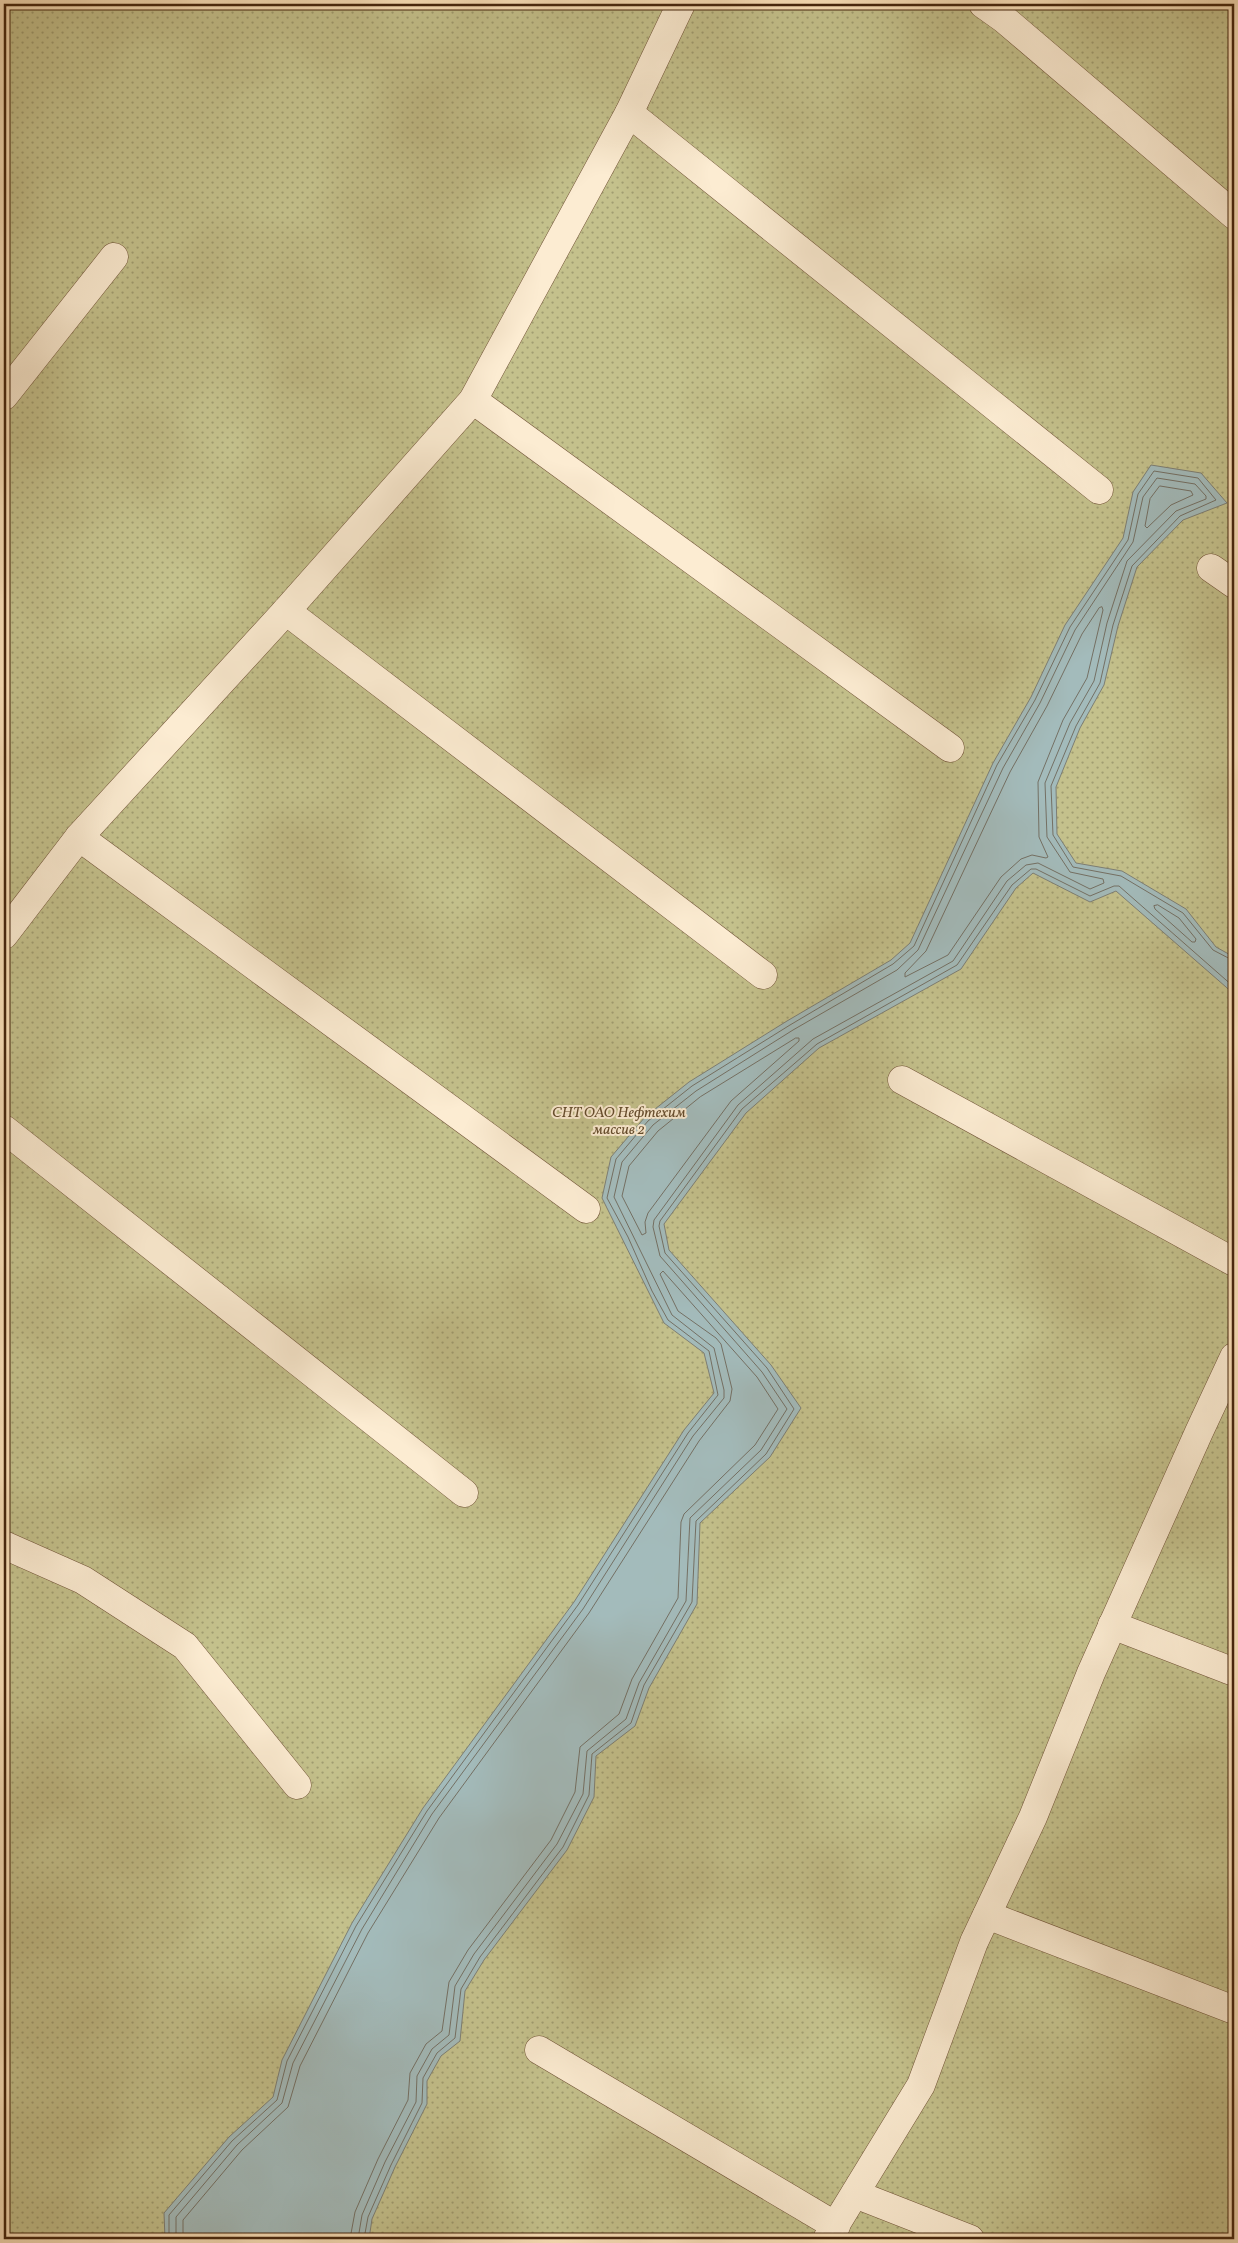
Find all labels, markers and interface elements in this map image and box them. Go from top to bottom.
park label: СНТ ОАО Нефтехим массив 2 [552,1103,686,1141]

